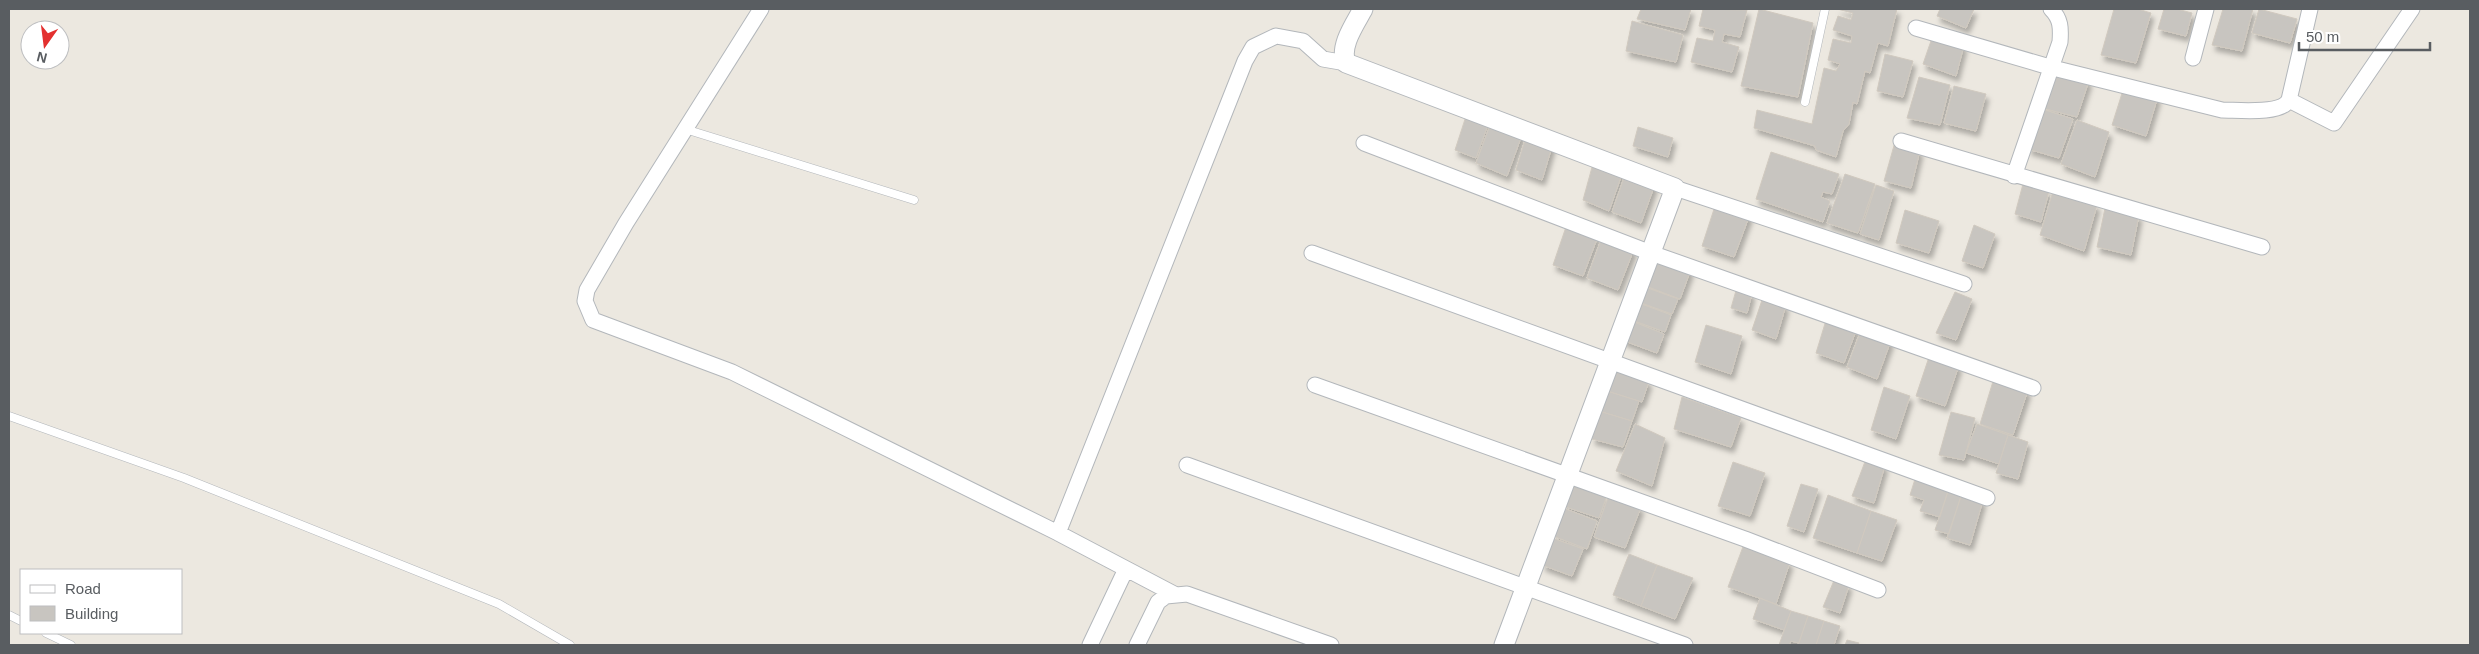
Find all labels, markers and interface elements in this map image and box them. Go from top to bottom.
north arrow [20,20,70,70]
scale bar [2299,20,2430,52]
text: 50 m [2306,28,2339,45]
text: N [35,49,49,67]
legend [20,569,182,634]
text: Road [65,580,101,597]
text: Building [65,605,118,622]

